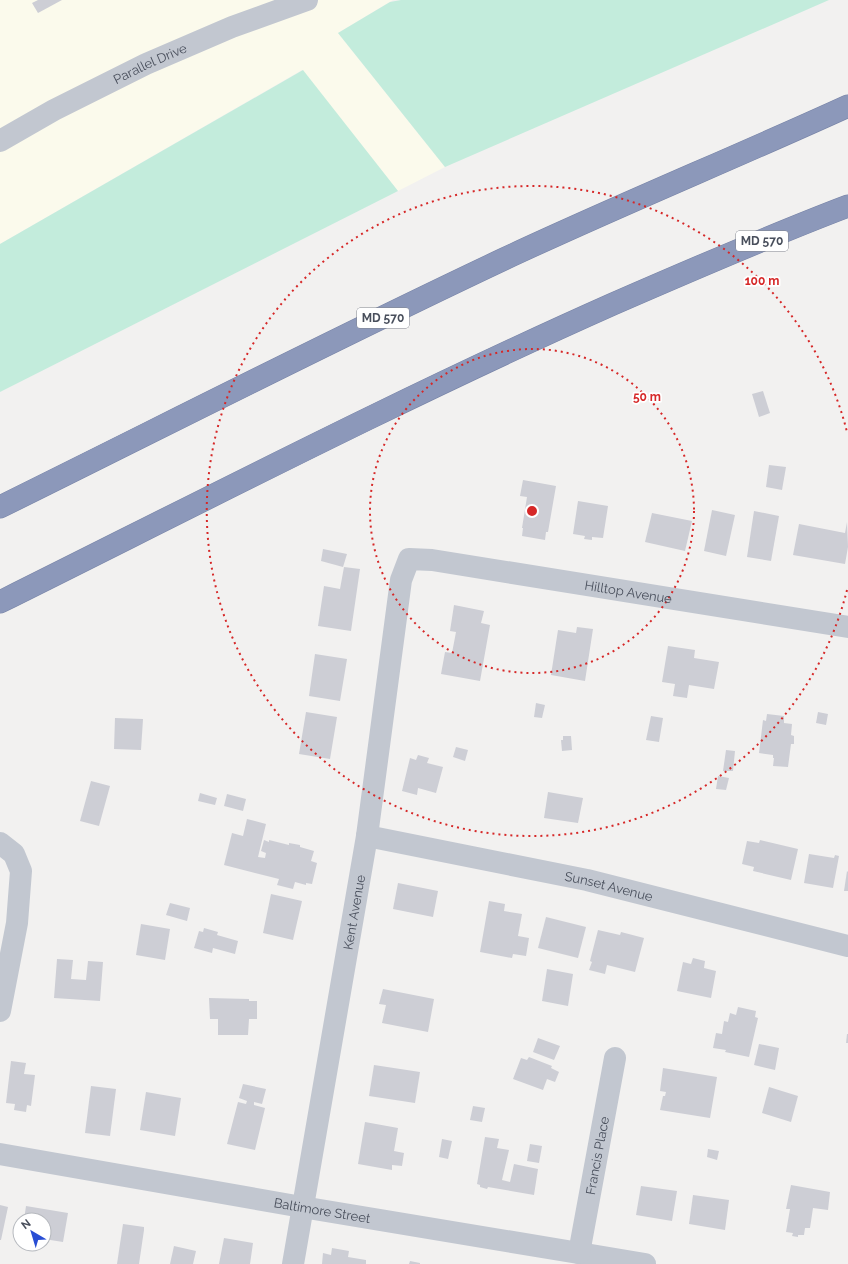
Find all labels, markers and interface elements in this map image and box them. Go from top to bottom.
street label: Parallel Drive [111,40,189,87]
road number: MD 570 [736,231,788,251]
text: 100 m [745,274,779,288]
road number: MD 570 [357,308,409,328]
text: 50 m [633,390,661,404]
centre of rings [525,504,539,518]
street label: Hilltop Avenue [584,578,673,607]
street label: Sunset Avenue [563,869,655,904]
street label: Kent Avenue [340,873,368,951]
street label: Francis Place [583,1115,612,1196]
street label: Baltimore Street [273,1195,372,1226]
north arrow [12,1212,52,1252]
text: N [19,1217,33,1232]

